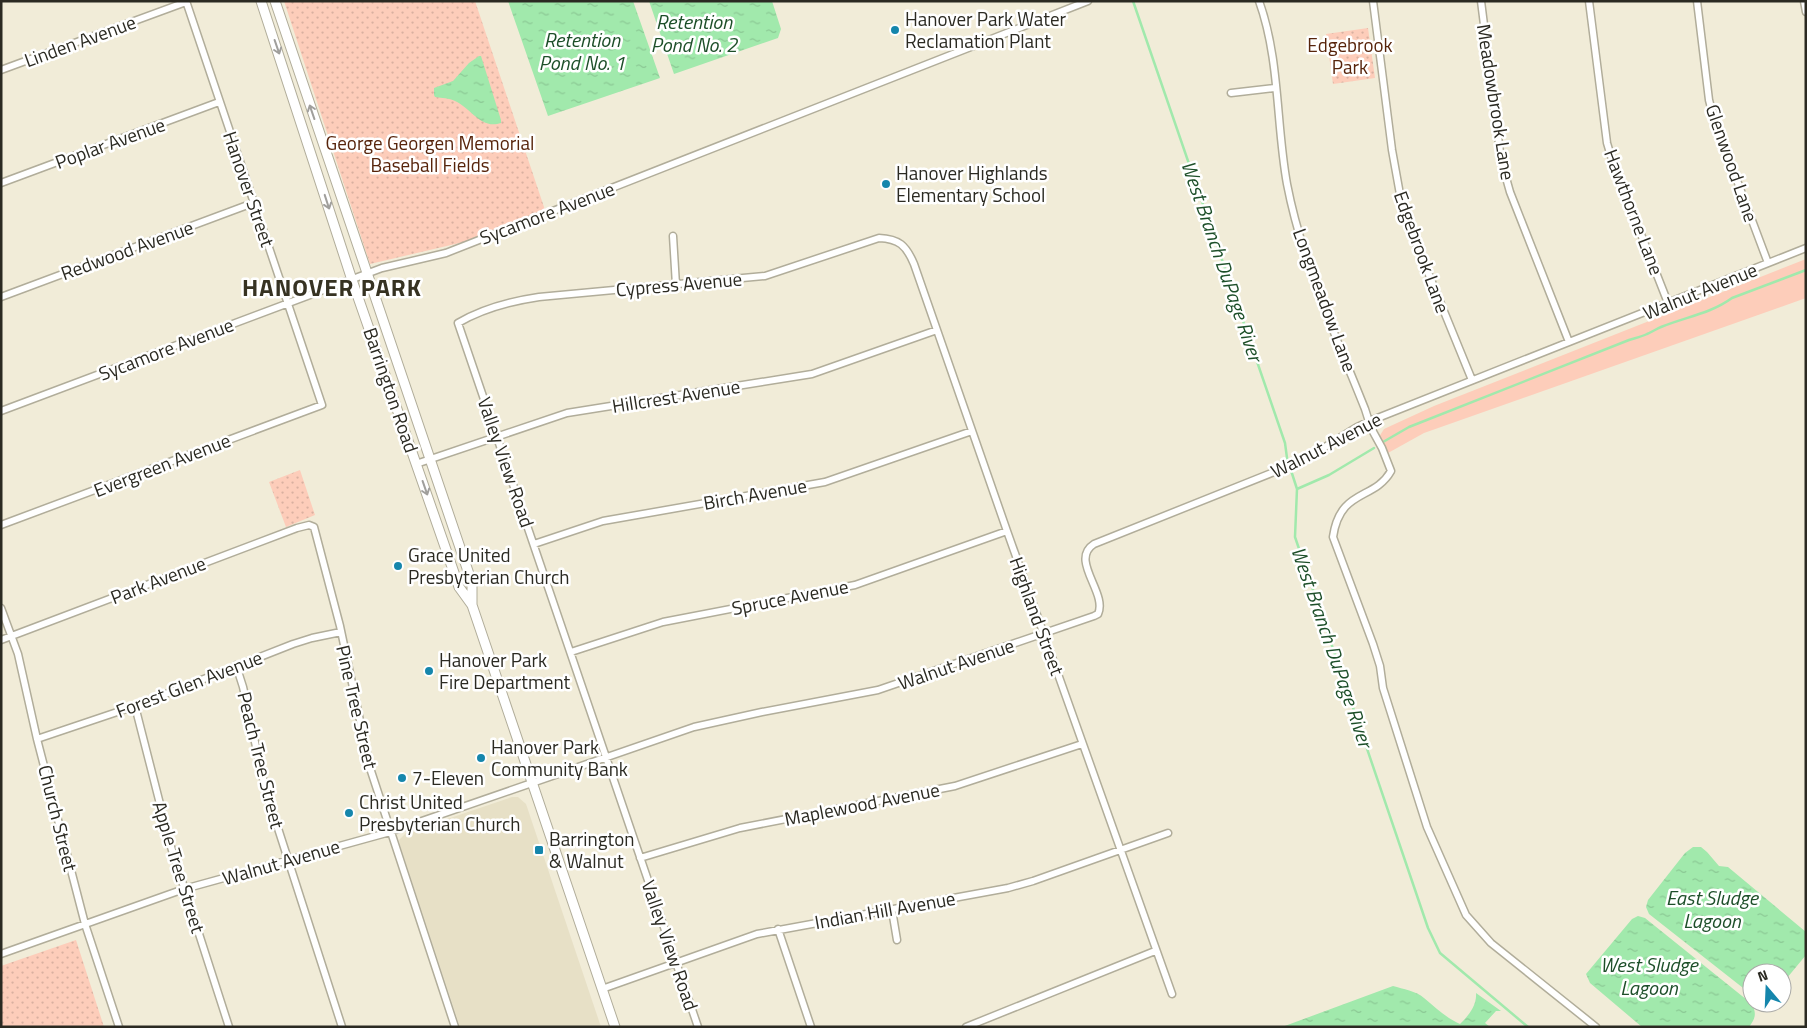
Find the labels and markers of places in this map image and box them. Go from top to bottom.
place label: Hanover Park Water Reclamation Plant [905,4,1067,55]
marker: Hanover Park Water Reclamation Plant [889,24,901,36]
place label: Hanover Highlands Elementary School [896,158,1048,209]
marker: Hanover Highlands Elementary School [880,178,892,190]
place label: Grace United Presbyterian Church [408,540,569,591]
marker: Grace United Presbyterian Church [392,560,404,572]
place label: Hanover Park Fire Department [439,645,571,696]
marker: Hanover Park Fire Department [423,665,435,677]
place label: Hanover Park Community Bank [491,732,628,783]
marker: Hanover Park Community Bank [475,752,487,764]
place label: 7-Eleven [412,763,484,792]
marker: 7-Eleven [396,772,408,784]
place label: Christ United Presbyterian Church [359,787,520,838]
marker: Christ United Presbyterian Church [343,807,355,819]
place label: Barrington & Walnut [549,824,634,875]
marker: Barrington & Walnut [533,844,545,856]

